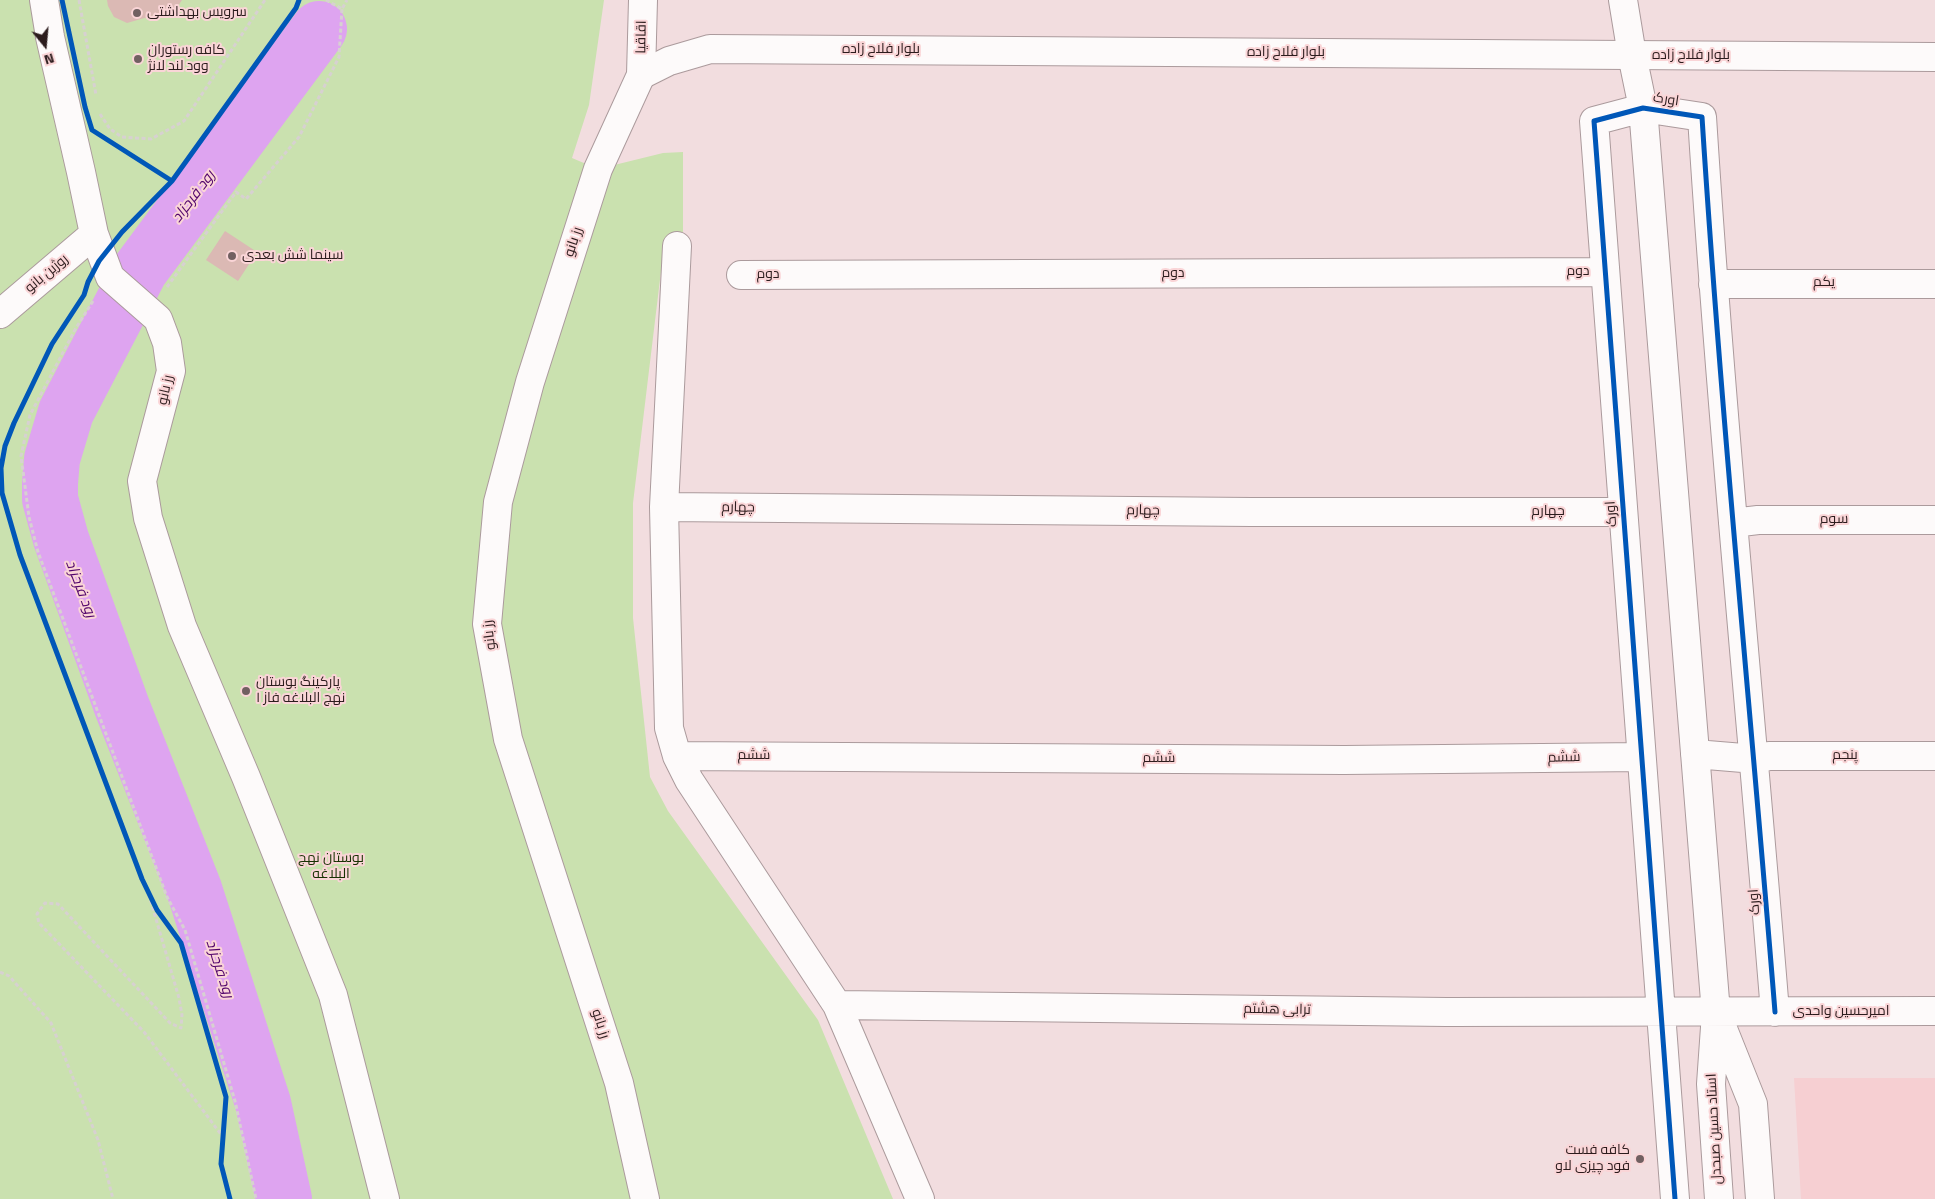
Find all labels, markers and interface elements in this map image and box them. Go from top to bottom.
place label: سرویس بهداشتی [147,5,247,21]
marker: سرویس بهداشتی [131,7,143,19]
north arrow [20,20,70,70]
street label: اقاقیا [633,20,651,54]
street label: بلوار فلاح زاده [842,42,920,58]
place label: کافه رستوران وود لند لانژ [148,43,225,75]
street label: بلوار فلاح زاده [1247,45,1325,61]
text: N [42,48,57,71]
street label: بلوار فلاح زاده [1652,48,1730,64]
marker: کافه رستوران وود لند لانژ [132,53,144,65]
street label: اورک [1652,90,1680,110]
water label: رود فرحزاد [169,167,219,227]
street label: رز بانو [561,225,587,259]
place label: سینما شش بعدی [242,248,343,264]
marker: سینما شش بعدی [226,250,238,262]
street label: روژین بانو [22,251,72,297]
street label: دوم [1566,264,1590,280]
street label: دوم [1161,266,1185,282]
street label: دوم [756,267,780,283]
street label: یکم [1813,275,1835,291]
street label: رز بانو [155,374,177,406]
street label: چهارم [721,499,755,517]
street label: اورک [1603,500,1621,528]
street label: چهارم [1126,502,1160,520]
street label: چهارم [1531,504,1565,520]
street label: سوم [1820,512,1848,528]
water label: رود فرحزاد [61,558,99,620]
street label: رز بانو [480,619,500,651]
place label: پارکینگ بوستان نهج البلاغه فاز ۱ [256,675,345,708]
marker: پارکینگ بوستان نهج البلاغه فاز ۱ [240,685,252,697]
street label: ششم [738,748,770,764]
street label: پنجم [1832,748,1858,764]
street label: ششم [1547,749,1581,767]
street label: ششم [1143,751,1175,767]
park label: بوستان نهج البلاغه [298,851,364,884]
street label: اورک [1746,888,1764,916]
water label: رود فرحزاد [201,938,237,1000]
street label: ترابی هشتم [1243,1001,1311,1019]
street label: امیرحسین واحدی [1792,1004,1890,1020]
street label: رز بانو [587,1007,613,1041]
street label: استاد حسین صبحدل [1704,1073,1726,1185]
place label: کافه‌ فست‌ فود چیزی لاو [1555,1143,1630,1176]
marker: کافه‌ فست‌ فود چیزی لاو [1634,1153,1646,1165]

